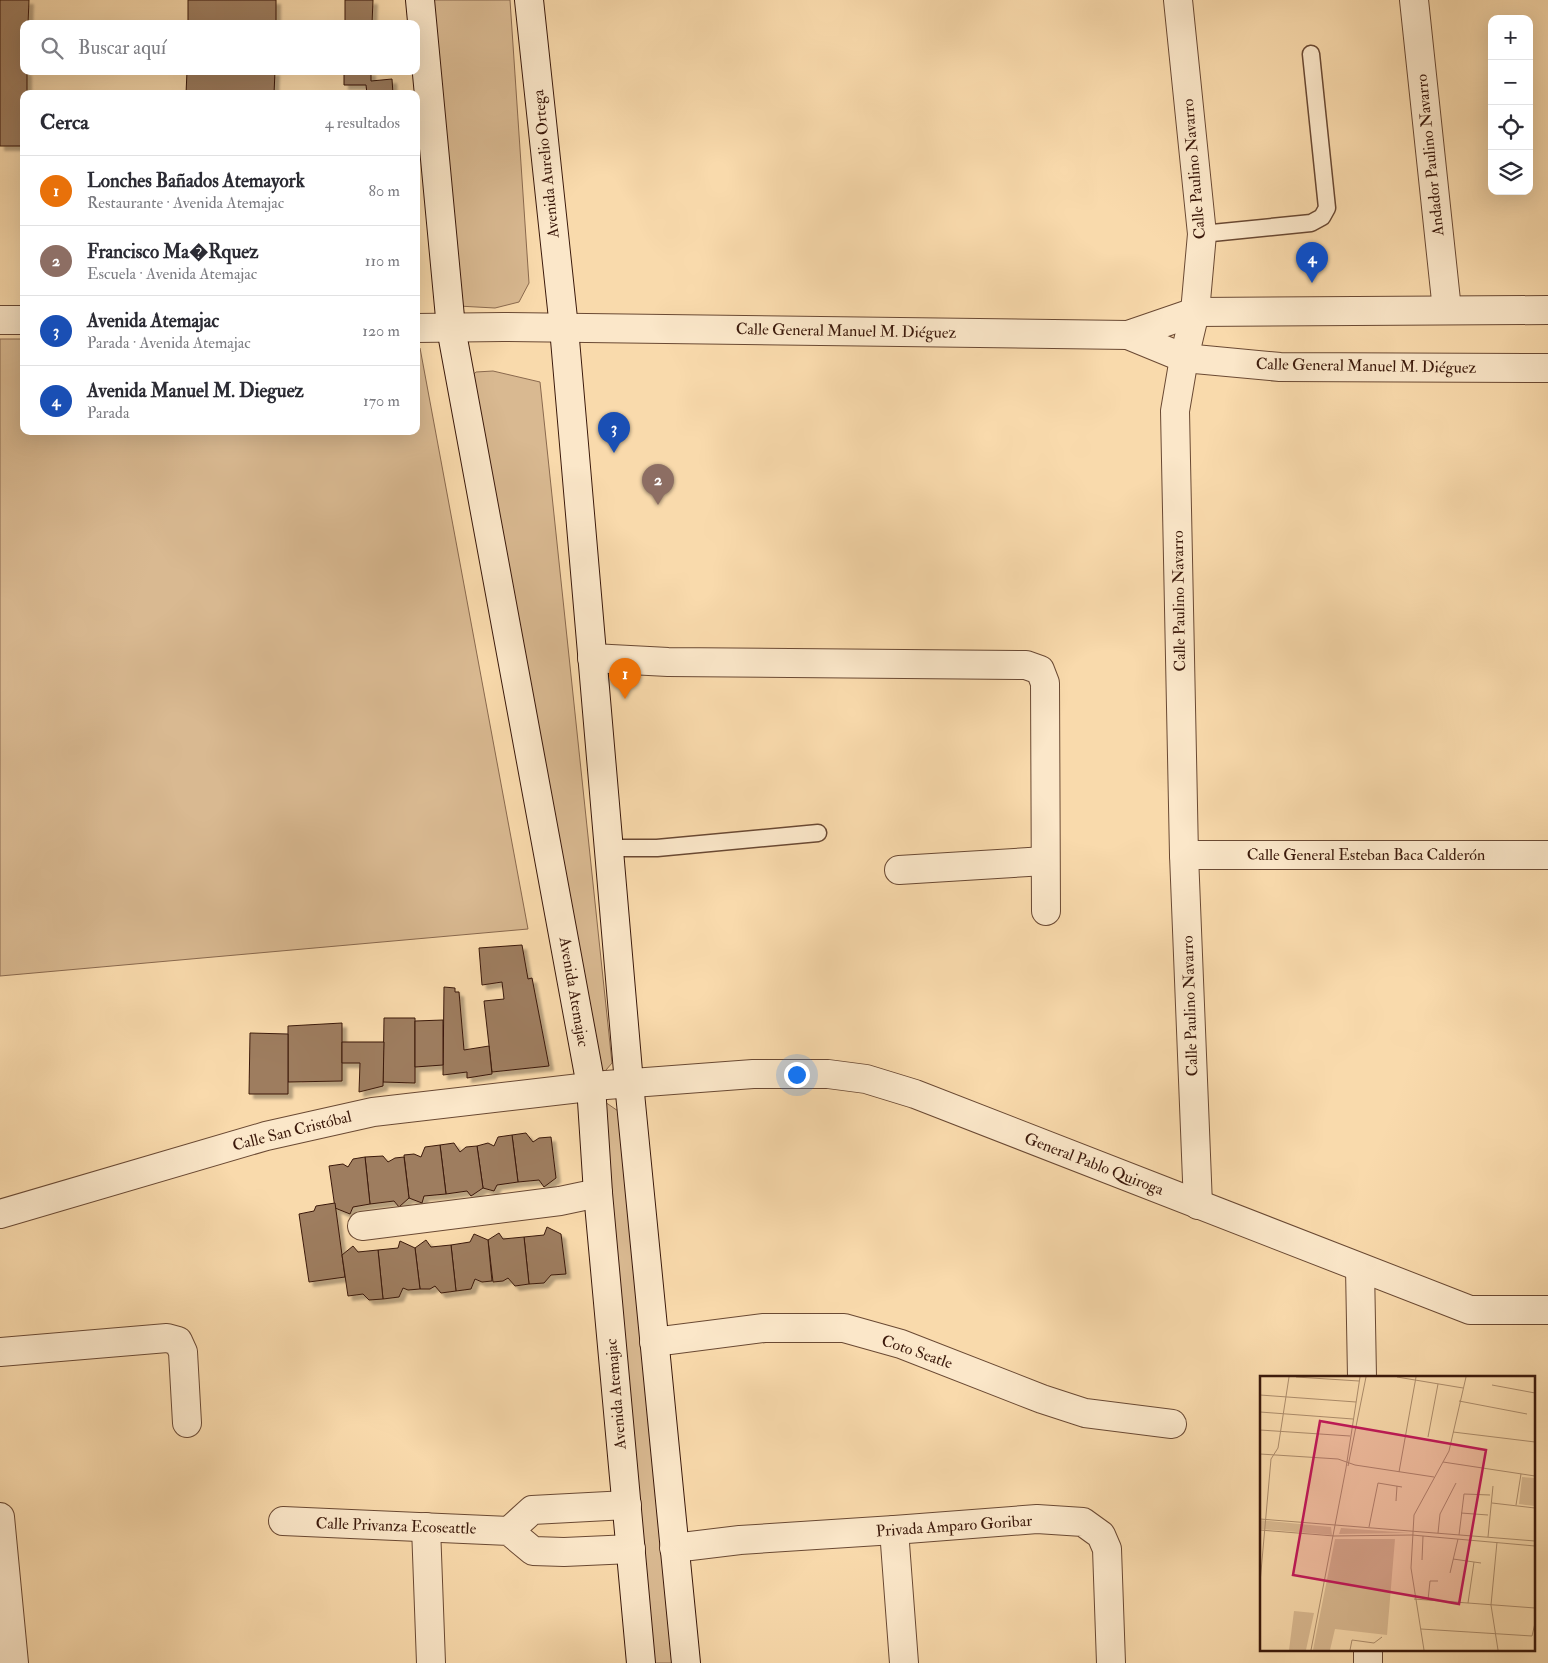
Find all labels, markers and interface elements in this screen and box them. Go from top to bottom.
map controls [1488,15,1533,195]
button: + [1488,15,1533,60]
search box [20,20,420,75]
icon: search [38,34,66,62]
text: Buscar aquí [78,36,166,60]
button: − [1488,60,1533,105]
street label: Andador Paulino Navarro [1412,73,1449,238]
street label: Avenida Aurelio Ortega [528,88,564,240]
street label: Calle Paulino Navarro [1178,98,1210,240]
button: locate [1488,105,1533,150]
text: Cerca [40,109,89,136]
text: 4 resultados [325,113,400,133]
button: layers [1488,150,1533,195]
text: Lonches Bañados Atemayork [87,169,305,193]
text: 1 [53,181,59,201]
text: 80 m [369,181,400,201]
text: Restaurante · Avenida Atemajac [87,193,284,213]
text: Francisco Ma�Rquez [87,240,258,264]
pin: 4 [1296,242,1328,283]
text: 2 [52,251,60,271]
text: 110 m [365,251,400,271]
text: Escuela · Avenida Atemajac [87,264,257,284]
text: Avenida Atemajac [87,309,219,333]
street label: Calle General Manuel M. Diéguez [736,319,957,343]
text: 3 [53,321,59,341]
text: 120 m [362,321,400,341]
text: Parada · Avenida Atemajac [87,333,251,353]
street label: Calle General Manuel M. Diéguez [1256,354,1477,378]
text: Avenida Manuel M. Dieguez [87,379,304,403]
text: 4 [52,391,60,411]
text: 170 m [363,391,400,411]
text: Parada [87,403,130,423]
pin: 3 [598,412,630,453]
pin: 2 [642,464,674,505]
street label: Calle Paulino Navarro [1168,530,1190,672]
pin: 1 [609,658,641,699]
street label: Calle General Esteban Baca Calderón [1247,845,1485,865]
street label: Avenida Atemajac [554,934,594,1049]
street label: Calle Paulino Navarro [1178,935,1202,1077]
your location [784,1062,810,1088]
street label: Calle San Cristóbal [230,1107,354,1155]
street label: General Pablo Quiroga [1022,1128,1167,1200]
street label: Coto Seatle [879,1331,955,1374]
street label: Avenida Atemajac [601,1337,631,1451]
inset map [1260,1376,1536,1650]
street label: Privada Amparo Goribar [875,1511,1033,1542]
street label: Calle Privanza Ecoseattle [315,1513,477,1539]

